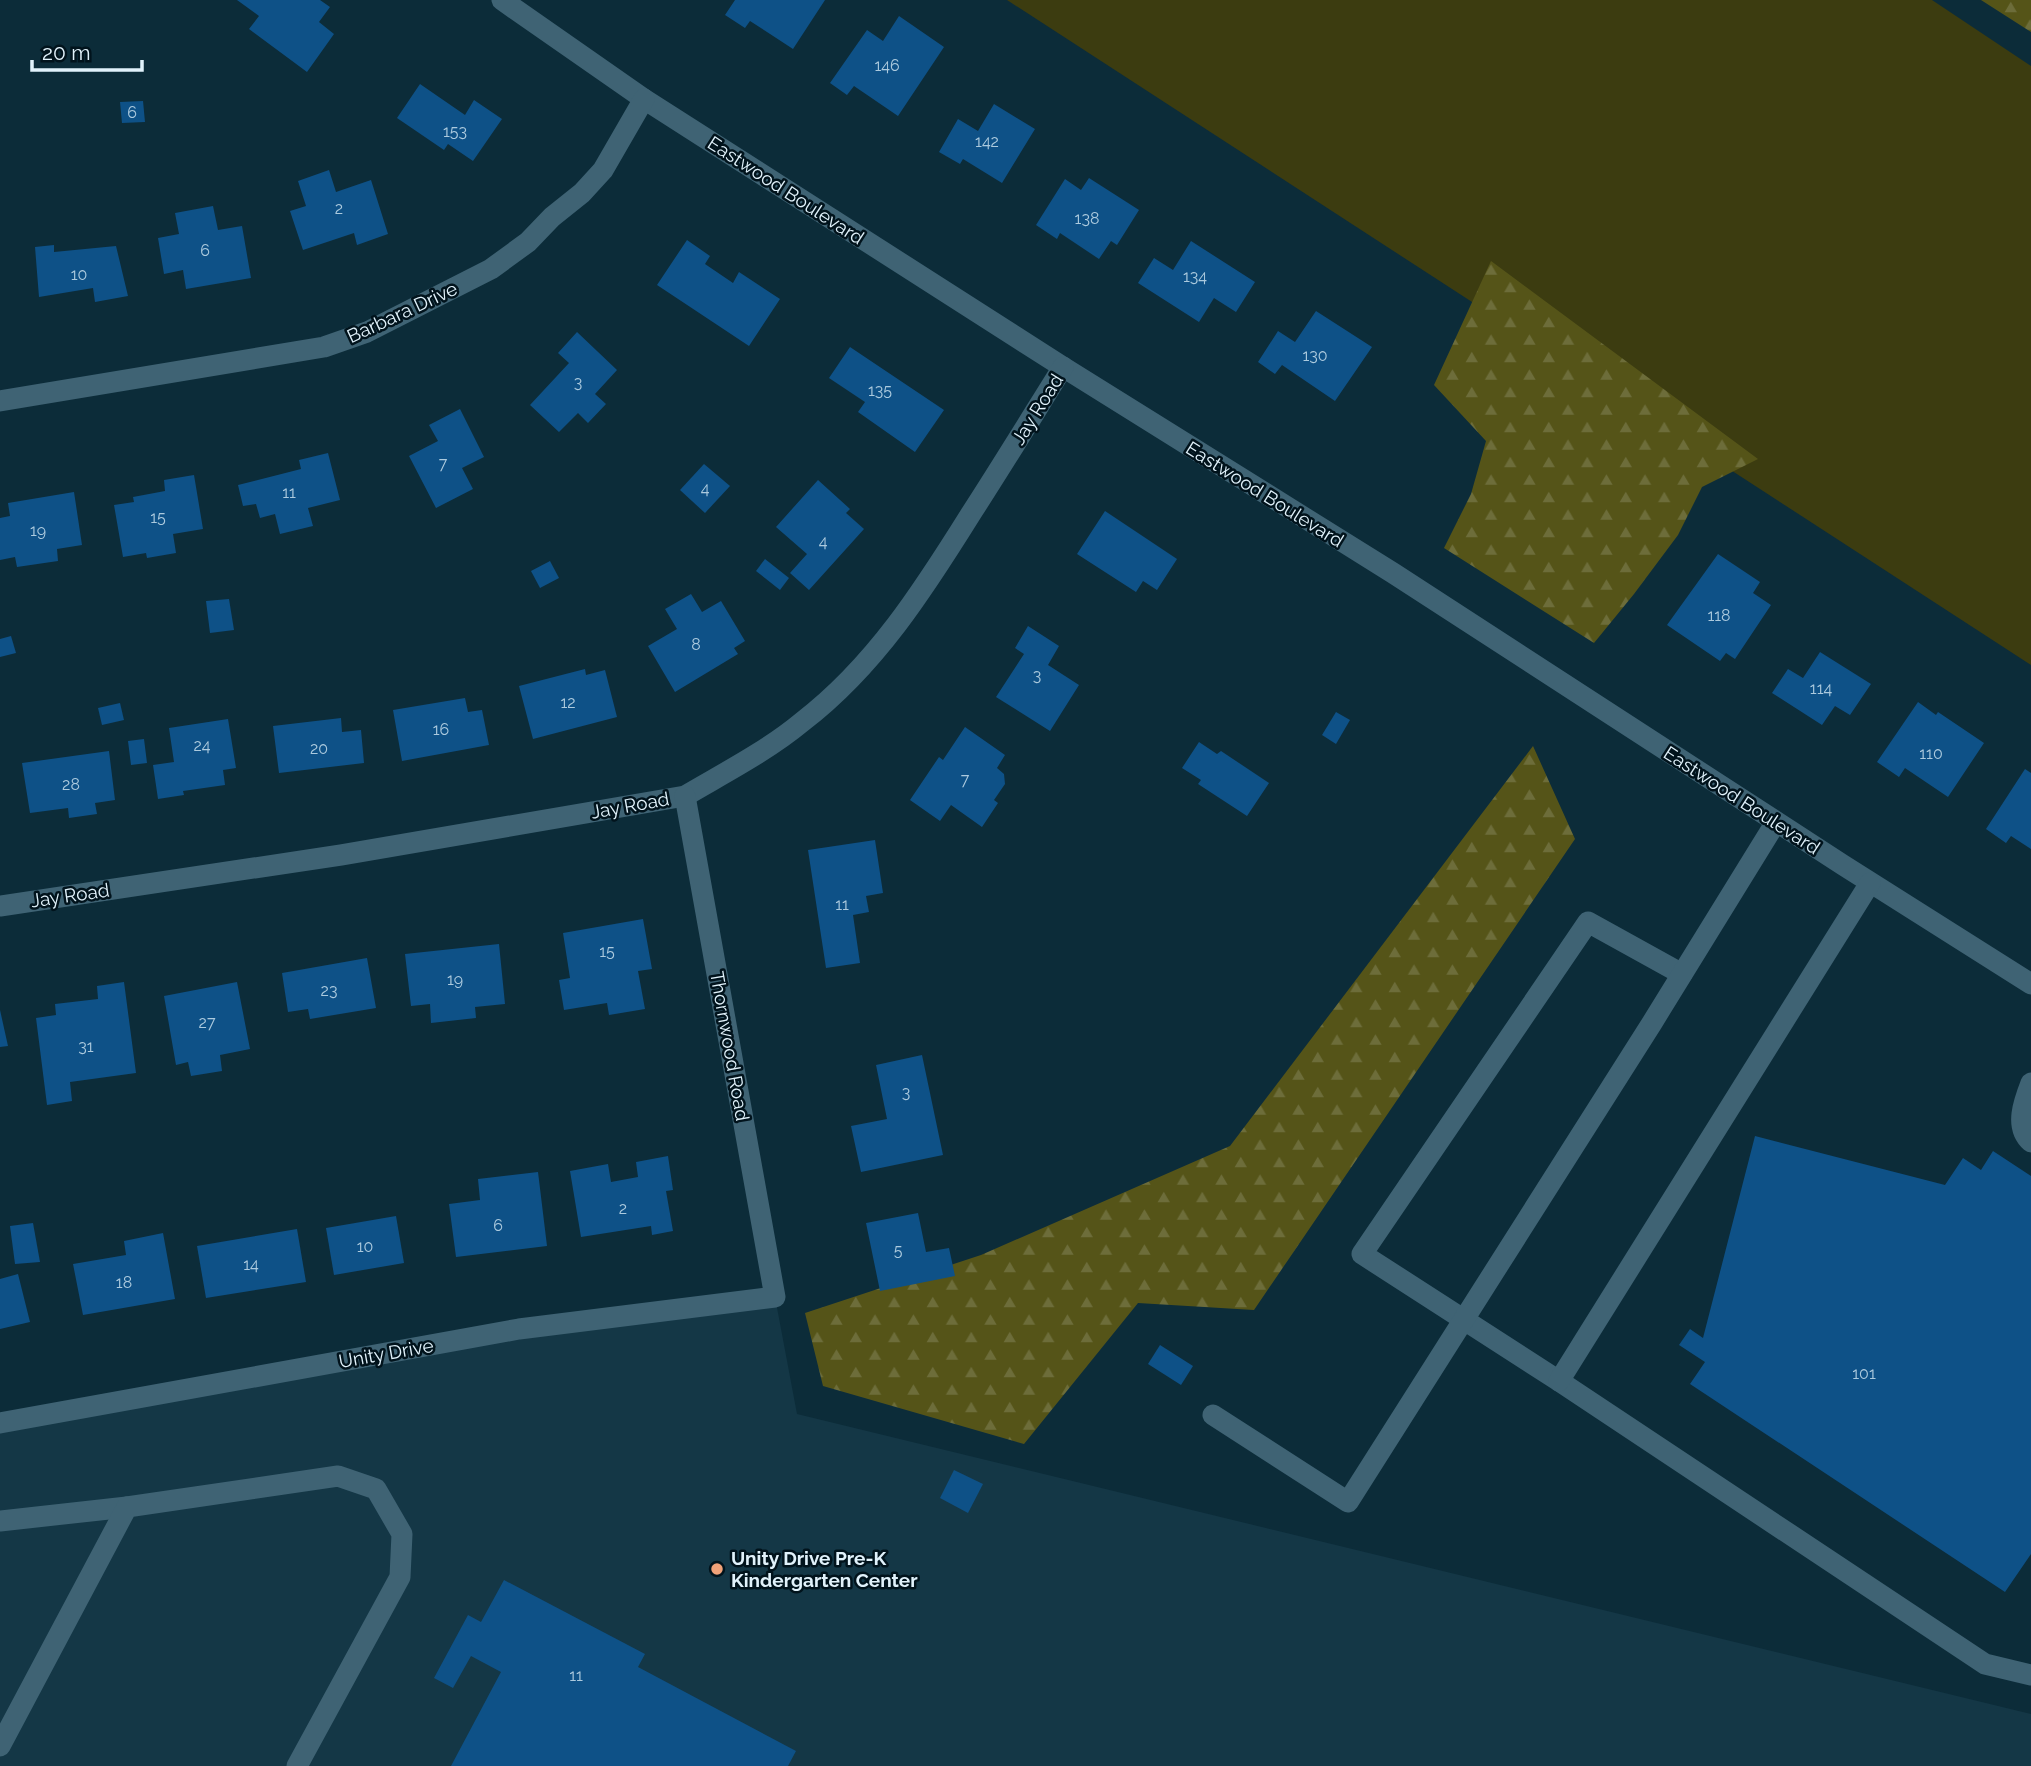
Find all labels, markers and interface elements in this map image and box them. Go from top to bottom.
scale bar [32,28,142,72]
text: 20 m [42,40,90,65]
house number: 146 [874,56,900,75]
house number: 6 [127,103,137,122]
house number: 153 [443,122,467,141]
street label: Eastwood Boulevard [704,131,868,249]
house number: 142 [975,132,999,151]
house number: 2 [335,199,343,218]
house number: 138 [1075,209,1099,228]
house number: 6 [200,241,210,260]
house number: 10 [71,265,87,284]
house number: 134 [1183,267,1207,286]
street label: Barbara Drive [343,277,461,347]
house number: 130 [1302,346,1328,365]
street label: Jay Road [1007,370,1067,448]
house number: 3 [574,373,582,392]
house number: 135 [868,381,892,400]
street label: Eastwood Boulevard [1182,437,1348,551]
house number: 7 [439,454,448,473]
house number: 4 [701,479,710,498]
house number: 11 [282,483,296,502]
house number: 15 [150,508,166,527]
house number: 19 [30,521,46,540]
house number: 4 [819,532,828,551]
house number: 118 [1707,606,1731,625]
house number: 8 [691,635,701,654]
house number: 3 [1033,666,1041,685]
house number: 114 [1810,679,1832,698]
house number: 12 [560,693,576,712]
house number: 16 [433,720,449,739]
house number: 24 [193,736,211,755]
house number: 20 [310,739,328,758]
street label: Eastwood Boulevard [1660,741,1824,859]
house number: 110 [1919,744,1943,763]
house number: 7 [961,770,970,789]
house number: 28 [62,775,80,794]
street label: Jay Road [589,787,671,823]
street label: Jay Road [29,879,111,911]
house number: 11 [835,895,849,914]
house number: 15 [599,942,615,961]
house number: 19 [447,970,463,989]
street label: Thornwood Road [706,970,754,1122]
house number: 23 [321,981,337,1000]
house number: 27 [199,1013,216,1032]
house number: 31 [78,1037,94,1056]
house number: 3 [902,1083,910,1102]
house number: 2 [619,1199,627,1218]
house number: 6 [493,1216,503,1235]
house number: 10 [357,1237,373,1256]
house number: 5 [894,1241,903,1260]
house number: 14 [243,1255,259,1274]
house number: 18 [116,1273,132,1292]
street label: Unity Drive [337,1334,435,1372]
house number: 101 [1852,1364,1876,1383]
place label: Unity Drive Pre-K Kindergarten Center [731,1547,918,1591]
marker: Unity Drive Pre-K Kindergarten Center [709,1561,725,1577]
house number: 11 [569,1666,583,1685]

